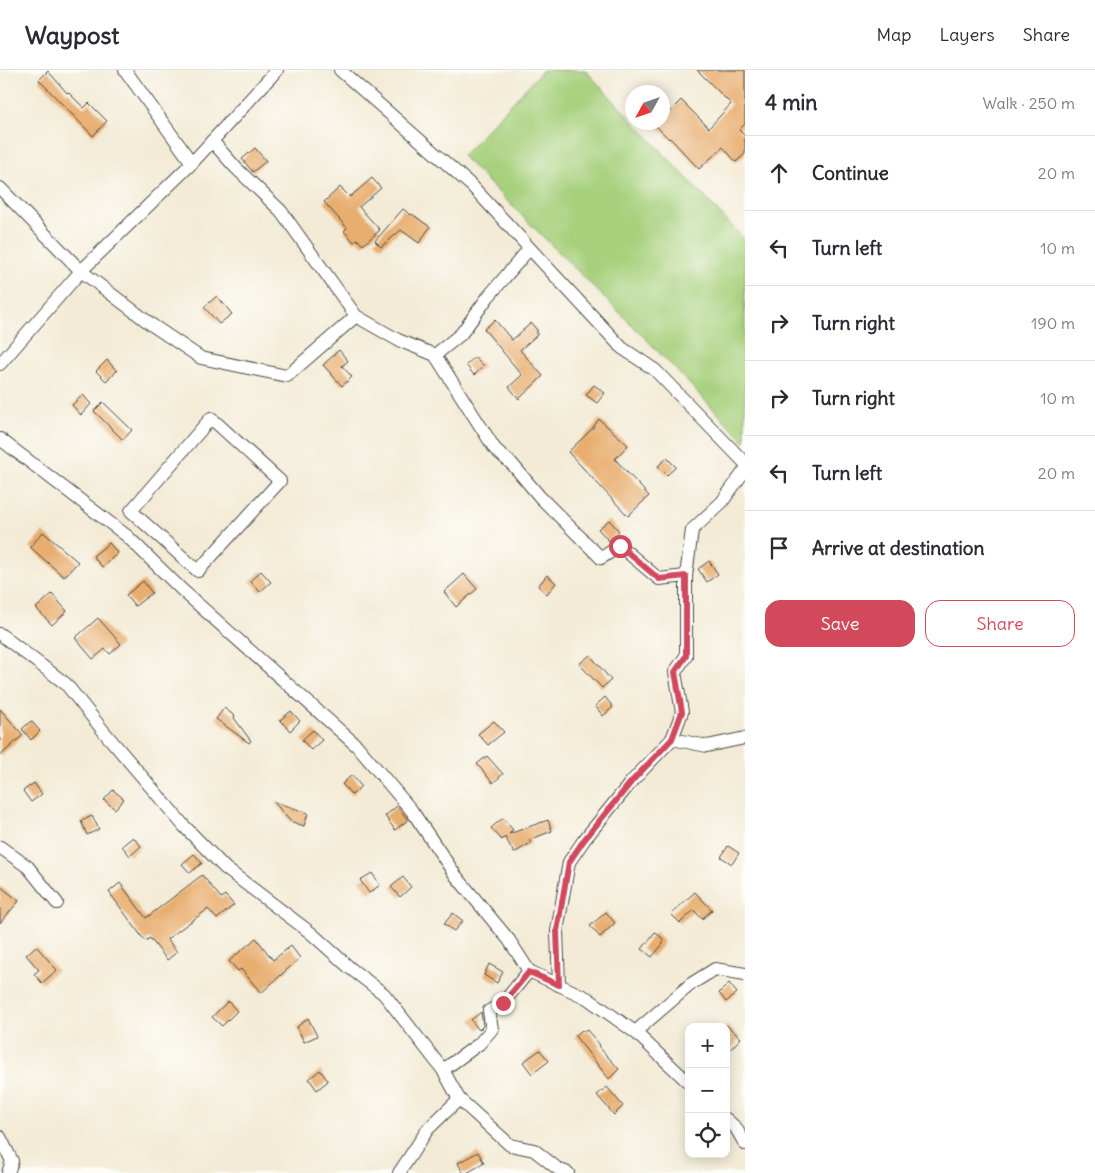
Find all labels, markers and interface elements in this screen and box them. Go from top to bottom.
text: Waypost [25,20,119,50]
text: Map [876,23,911,46]
text: Layers [939,23,995,46]
text: Share [1023,23,1070,46]
north arrow [625,85,670,130]
text: 4 min [765,89,817,116]
text: Walk · 250 m [983,93,1075,113]
icon: ahead [765,159,793,187]
text: Continue [812,161,889,185]
text: 20 m [1038,163,1075,183]
icon: left [765,234,793,262]
text: Turn left [812,236,882,260]
text: 10 m [1040,238,1075,258]
icon: right [765,309,793,337]
text: Turn right [812,311,895,335]
text: 190 m [1031,313,1075,333]
icon: right [765,384,793,412]
text: Turn right [812,386,895,410]
text: 10 m [1040,388,1075,408]
icon: left [765,459,793,487]
text: Turn left [812,461,882,485]
text: 20 m [1038,463,1075,483]
icon: arrive [765,534,793,562]
route start [609,535,632,558]
text: Arrive at destination [812,536,985,560]
button: Save [765,600,915,647]
button: Share [925,600,1075,647]
route end [492,992,515,1015]
map controls [685,1023,730,1158]
button: + [685,1023,730,1068]
button: − [685,1068,730,1113]
button: locate [685,1113,730,1158]

